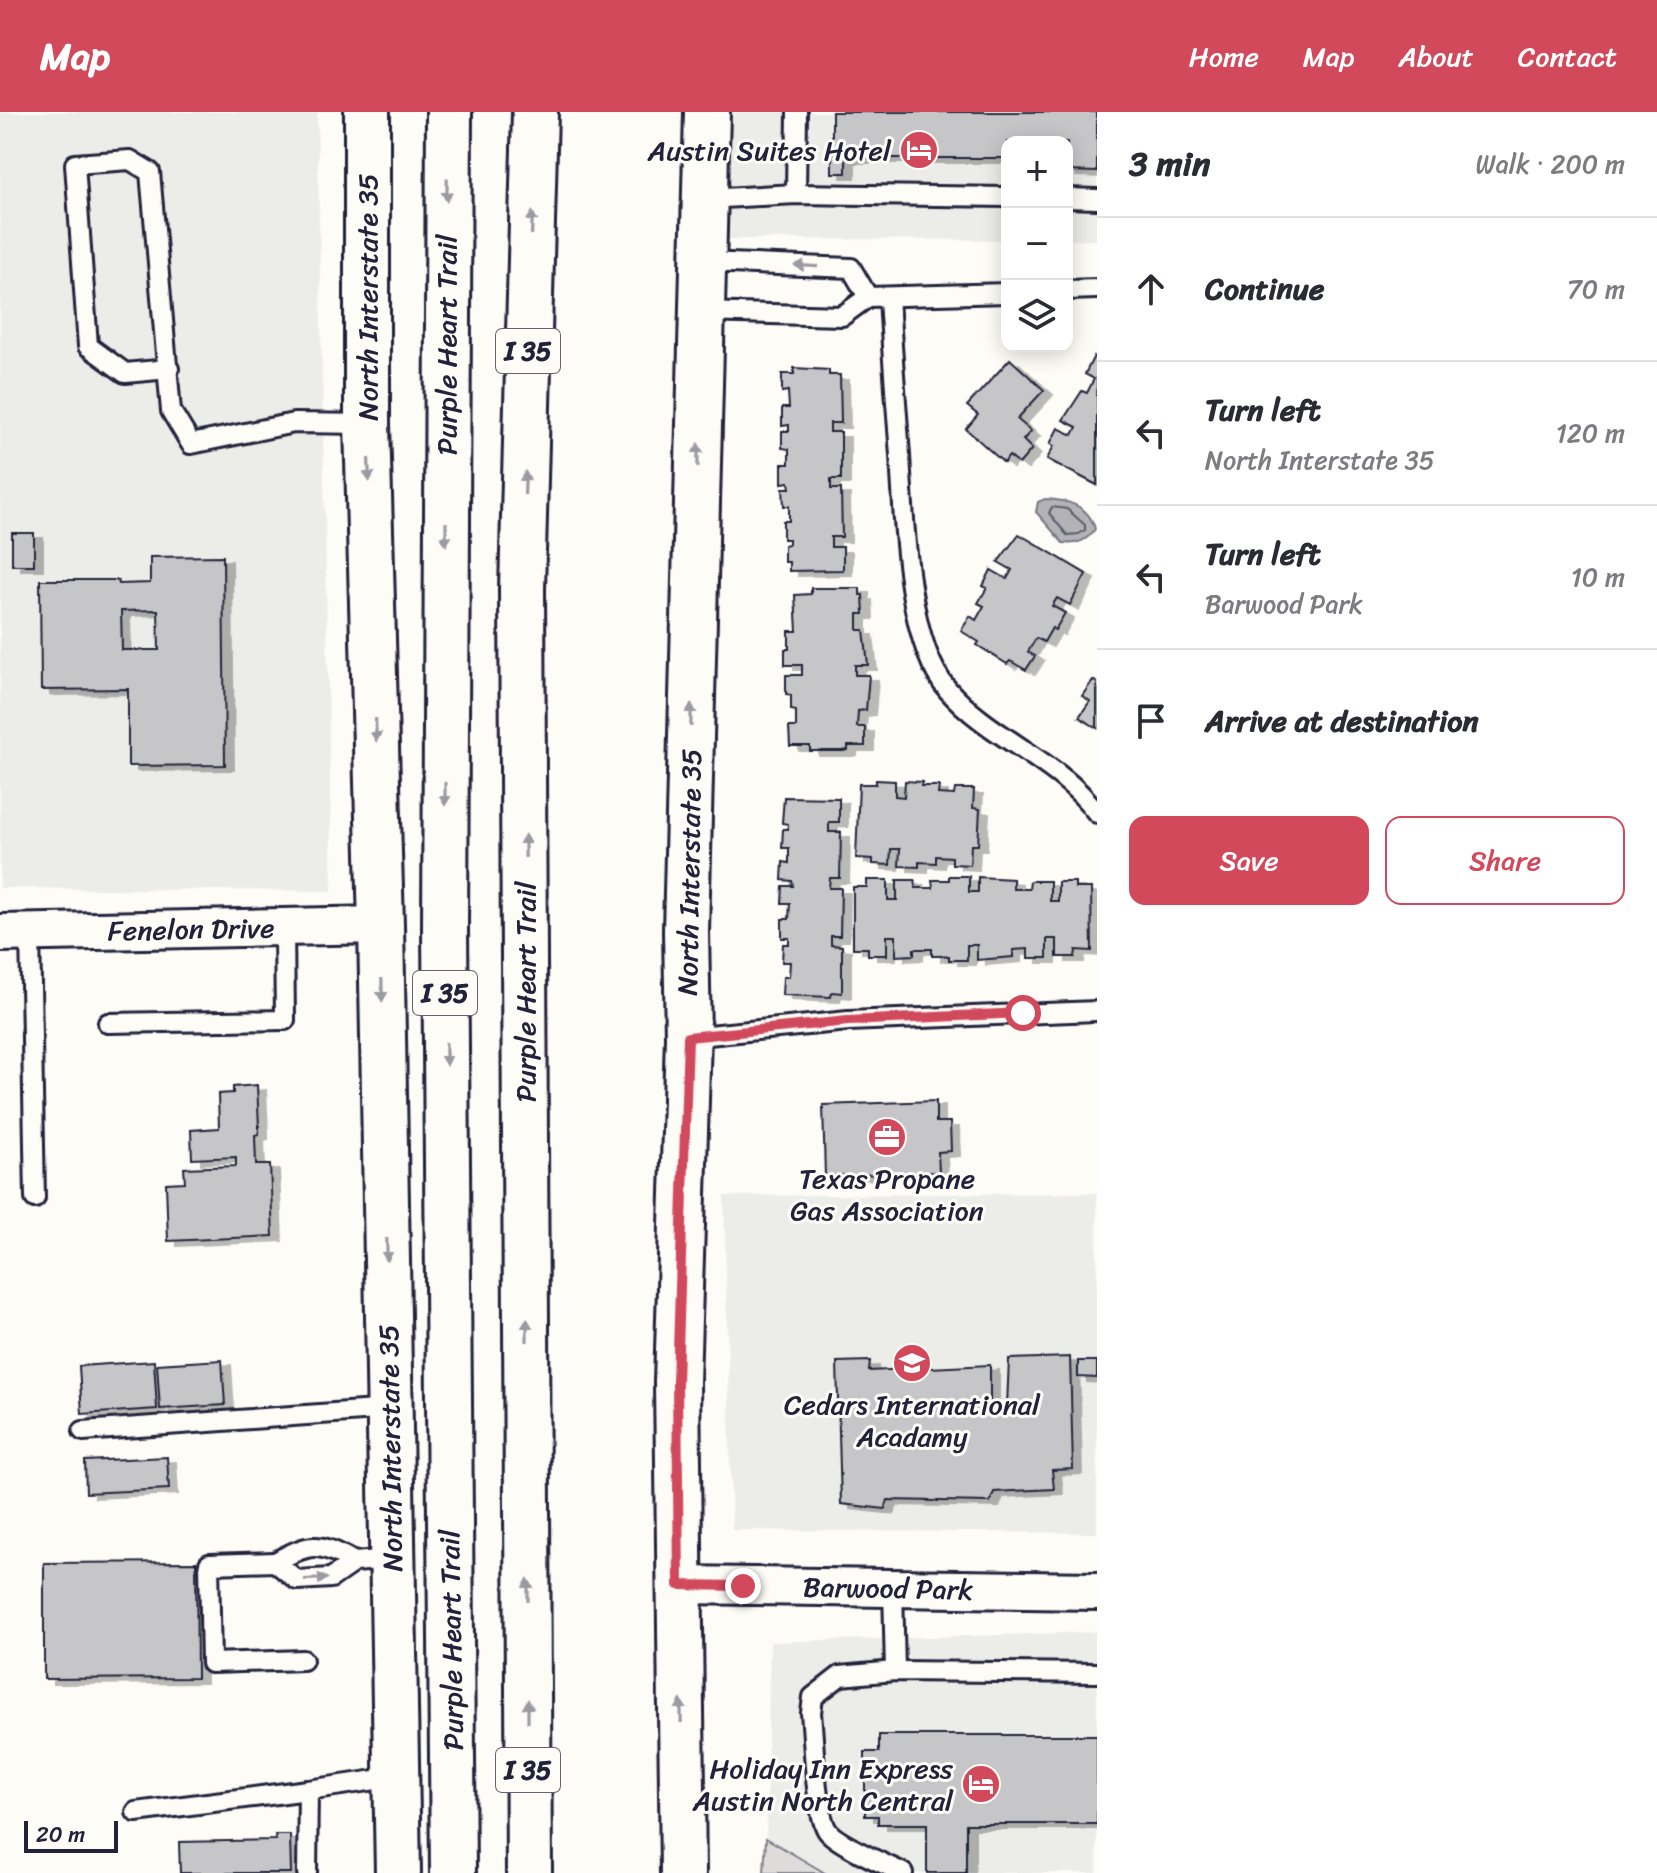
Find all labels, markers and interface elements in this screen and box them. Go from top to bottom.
text: Map [40,23,110,90]
text: Home [1189,32,1259,81]
text: Map [1303,32,1354,81]
text: About [1398,32,1474,81]
text: Contact [1518,32,1617,81]
place label: Austin Suites Hotel [647,126,892,175]
hotel icon: Austin Suites Hotel [898,129,940,171]
text: 3 min [1129,134,1210,194]
map controls [1001,136,1073,352]
button: + [1001,136,1073,208]
text: Walk · 200 m [1476,141,1625,187]
street label: North Interstate 35 [343,173,392,421]
one-way arrow [441,178,453,203]
button: − [1001,208,1073,280]
one-way arrow [526,210,538,235]
street label: Purple Heart Trail [422,234,471,455]
one-way arrow [793,260,818,273]
text: Continue [1205,262,1324,316]
text: 70 m [1567,266,1625,312]
icon: ahead [1129,267,1173,311]
button: layers [1001,280,1073,352]
road number: I 35 [496,329,560,373]
text: Turn left [1205,383,1321,437]
text: 120 m [1556,410,1625,456]
icon: left [1129,411,1173,455]
text: North Interstate 35 [1205,437,1435,483]
one-way arrow [692,442,705,467]
one-way arrow [362,458,375,483]
one-way arrow [519,470,531,495]
one-way arrow [440,522,452,547]
text: Turn left [1205,527,1321,581]
text: 10 m [1571,554,1625,600]
icon: left [1129,555,1173,599]
text: Barwood Park [1205,581,1363,627]
text: Arrive at destination [1205,694,1479,748]
icon: arrive [1129,699,1173,743]
one-way arrow [685,702,698,727]
one-way arrow [369,718,382,743]
street label: North Interstate 35 [663,748,716,996]
one-way arrow [439,782,451,807]
button: Save [1129,816,1369,905]
button: Share [1385,816,1625,905]
one-way arrow [518,833,531,858]
street label: Purple Heart Trail [501,881,550,1102]
street label: Fenelon Drive [107,904,275,955]
road number: I 35 [413,971,477,1015]
one-way arrow [376,978,389,1003]
route start [1005,995,1041,1031]
one-way arrow [440,1042,452,1067]
office icon: Texas Propane Gas Association [866,1116,908,1158]
place label: Texas Propane Gas Association [790,1154,984,1235]
one-way arrow [381,1238,393,1263]
one-way arrow [521,1317,533,1342]
street label: North Interstate 35 [364,1324,417,1572]
school or university icon: Cedars International Acadamy [891,1342,933,1384]
place label: Cedars International Acadamy [784,1380,1041,1461]
street label: Purple Heart Trail [425,1528,478,1751]
street label: Barwood Park [803,1563,974,1614]
route end [725,1568,761,1604]
one-way arrow [304,1572,329,1585]
one-way arrow [522,1577,534,1602]
one-way arrow [522,1698,534,1723]
one-way arrow [675,1698,687,1723]
place label: Holiday Inn Express Austin North Central [692,1744,954,1825]
road number: I 35 [496,1748,560,1792]
hotel icon: Holiday Inn Express Austin North Central [960,1763,1002,1805]
text: 20 m [36,1815,85,1854]
scale bar [24,1817,118,1853]

